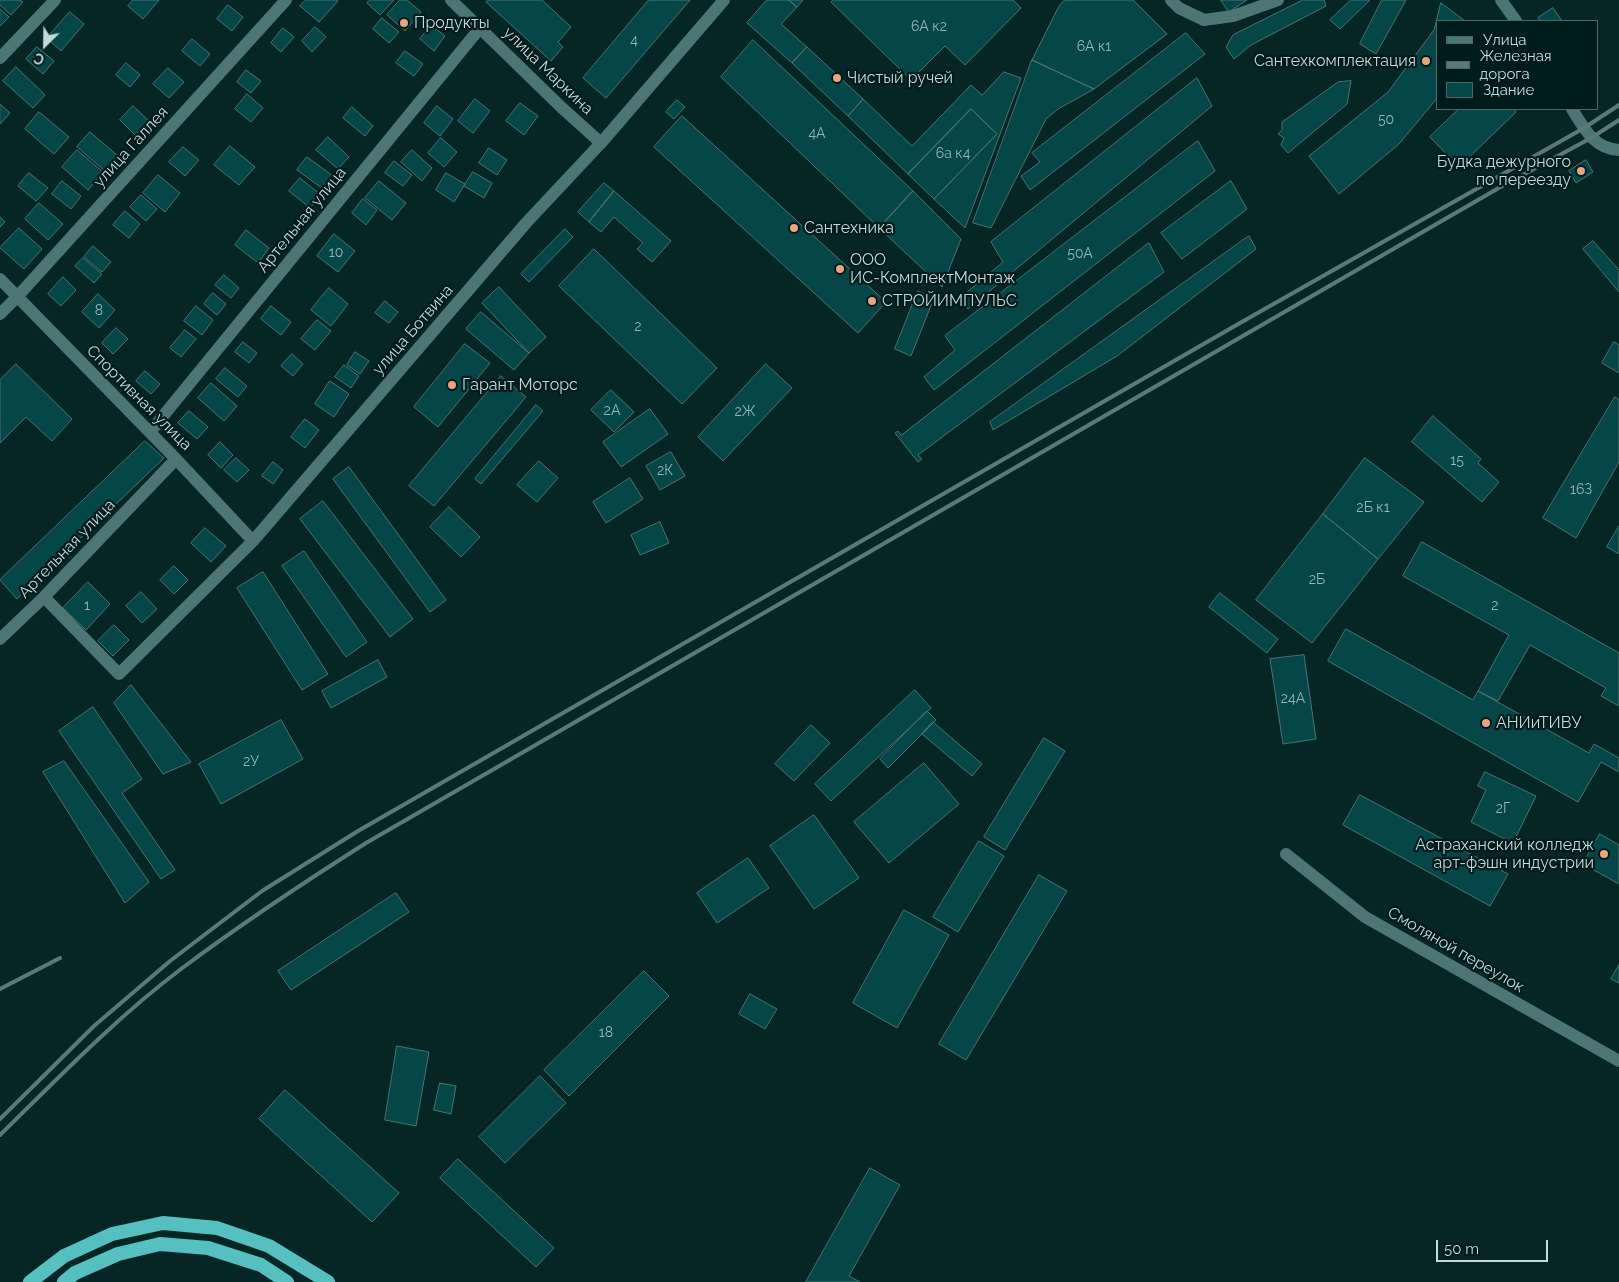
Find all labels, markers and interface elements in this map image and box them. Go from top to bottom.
place label: Продукты [414,13,490,33]
marker: Продукты [398,17,410,29]
house number: 6А к2 [911,19,947,35]
north arrow [20,20,70,70]
legend [1436,20,1599,110]
street label: улица Маркина [499,23,597,119]
text: Улица [1483,31,1527,49]
house number: 4 [630,33,638,49]
house number: 6А к1 [1077,39,1111,55]
text: Железная дорога [1480,47,1552,83]
text: С [32,50,47,68]
place label: Сантехкомплектация [1254,51,1416,71]
marker: Сантехкомплектация [1420,55,1432,67]
place label: Чистый ручей [847,68,953,88]
marker: Чистый ручей [831,72,843,84]
text: Здание [1483,81,1534,99]
street label: улица Галлея [90,103,172,191]
house number: 50 [1378,112,1394,128]
house number: 4А [808,126,826,142]
house number: 6а к4 [936,146,970,162]
place label: Будка дежурного по переезду [1437,152,1571,190]
street label: Артельная улица [254,163,350,277]
marker: Будка дежурного по переезду [1575,165,1587,177]
place label: Сантехника [804,218,894,238]
marker: Сантехника [788,222,800,234]
house number: 10 [329,245,343,261]
house number: 50А [1067,246,1093,262]
place label: ООО ИС-КомплектМонтаж [850,250,1015,288]
marker: ООО ИС-КомплектМонтаж [834,263,846,275]
street label: улица Ботвина [369,281,457,379]
place label: СТРОЙИМПУЛЬС [882,291,1017,311]
marker: СТРОЙИМПУЛЬС [866,295,878,307]
house number: 8 [95,303,103,319]
house number: 2 [634,319,642,335]
street label: Спортивная улица [82,341,196,455]
place label: Гарант Моторс [462,375,578,395]
marker: Гарант Моторс [446,379,458,391]
house number: 2А [604,403,620,419]
house number: 2Ж [734,404,756,420]
house number: 15 [1450,453,1464,469]
house number: 2К [657,463,673,479]
house number: 16З [1570,482,1592,498]
street label: Артельная улица [15,495,119,603]
house number: 2Б к1 [1356,500,1390,516]
house number: 2Б [1309,572,1325,588]
house number: 1 [84,598,90,614]
house number: 2 [1491,598,1499,614]
house number: 24А [1281,691,1305,707]
place label: АНИиТИВУ [1496,713,1581,733]
marker: АНИиТИВУ [1480,717,1492,729]
house number: 2У [243,754,259,770]
house number: 2Г [1496,801,1510,817]
place label: Астраханский колледж арт-фэшн индустрии [1415,835,1594,873]
marker: Астраханский колледж арт-фэшн индустрии [1598,848,1610,860]
street label: Смоляной переулок [1384,903,1528,997]
house number: 18 [599,1025,613,1041]
scale bar [1439,1230,1552,1262]
text: 50 m [1444,1240,1479,1258]

